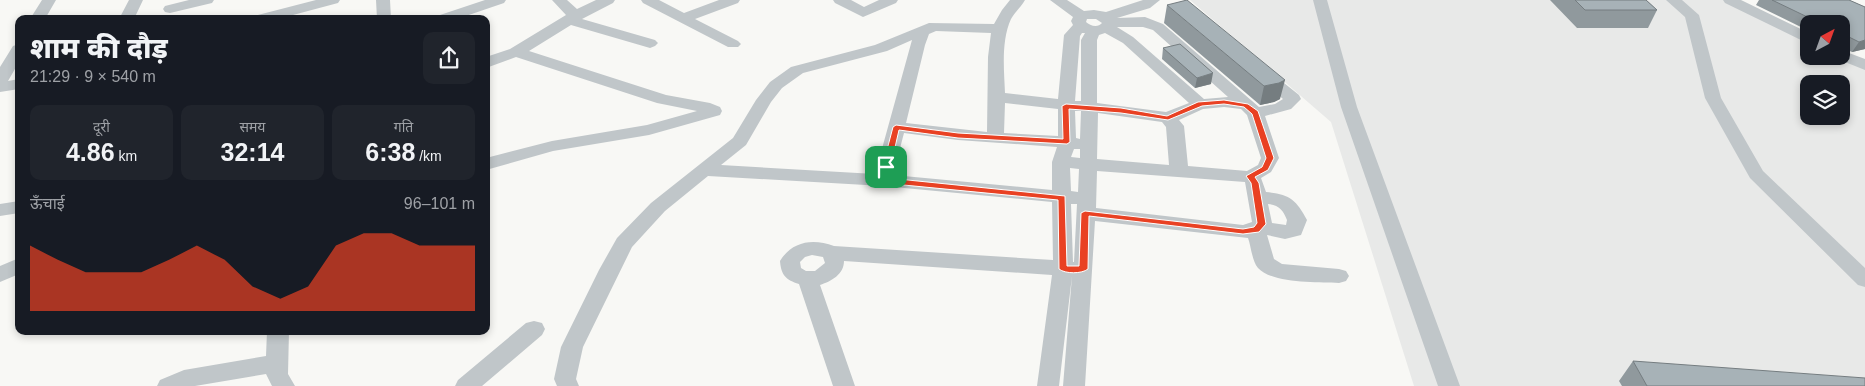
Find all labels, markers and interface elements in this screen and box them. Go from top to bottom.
north arrow [1800,15,1850,65]
map controls [1800,15,1850,125]
button: share [423,32,475,84]
text: शाम की दौड़ [30,33,168,64]
text: 21:29 · 9 × 540 m [30,68,156,85]
button: layers [1800,75,1850,125]
text: दूरी [93,119,110,135]
text: समय [240,119,265,135]
text: गति [394,119,413,135]
text: 4.86 [66,138,115,166]
text: 32:14 [221,138,284,166]
text: 6:38 [365,138,415,166]
pin [865,146,907,188]
text: km [115,148,137,164]
text: /km [415,148,442,164]
icon: arrive [872,153,900,181]
text: ऊँचाई [30,195,65,212]
text: 96–101 m [404,195,475,212]

